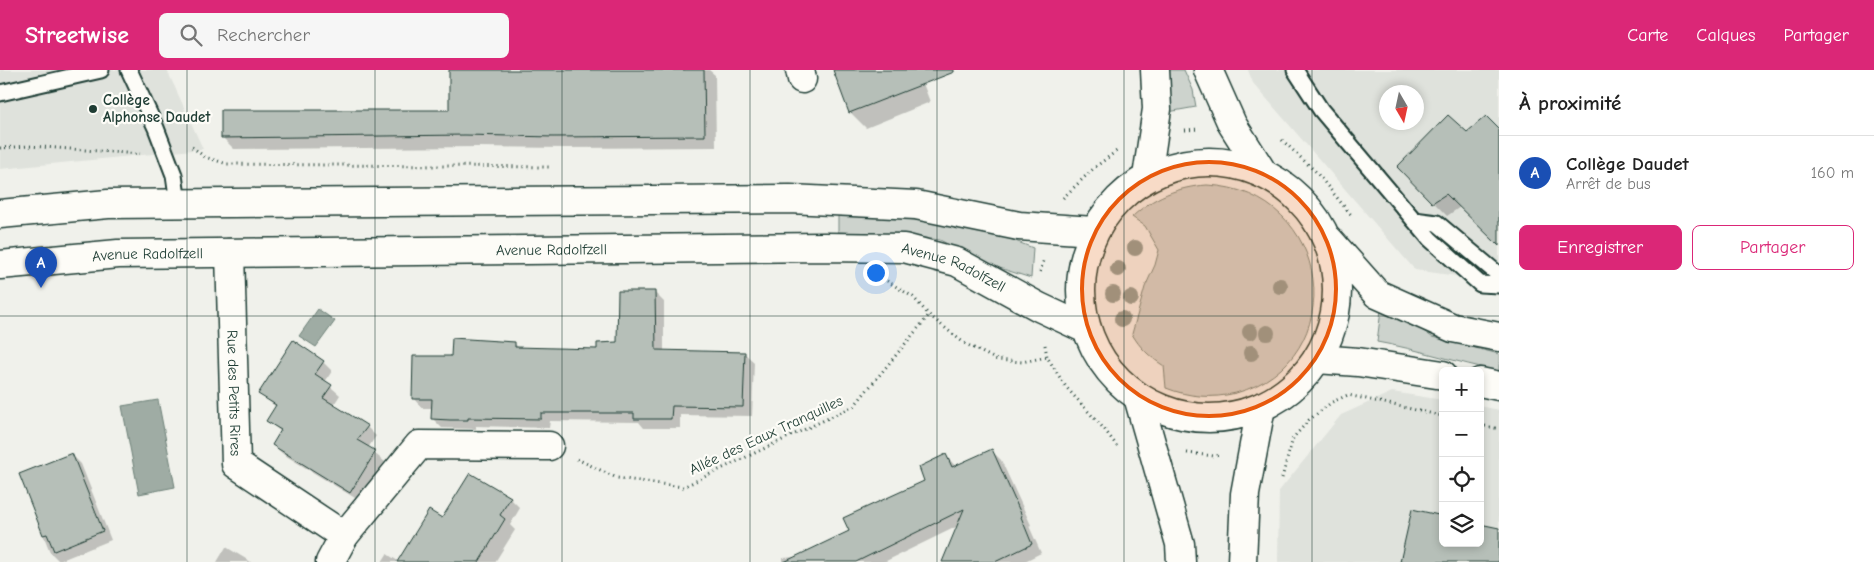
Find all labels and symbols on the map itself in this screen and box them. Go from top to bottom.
north arrow [1379,85,1424,130]
place label: Collège Alphonse Daudet [103,91,211,126]
marker: Collège Alphonse Daudet [87,103,99,115]
street label: Avenue Radolfzell [900,239,1009,296]
street label: Avenue Radolfzell [496,240,607,259]
street label: Avenue Radolfzell [91,244,203,265]
pin: A [25,247,57,288]
your location [863,260,889,286]
street label: Rue des Petits Rires [223,330,245,456]
street label: Allée des Eaux Tranquilles [686,391,846,479]

